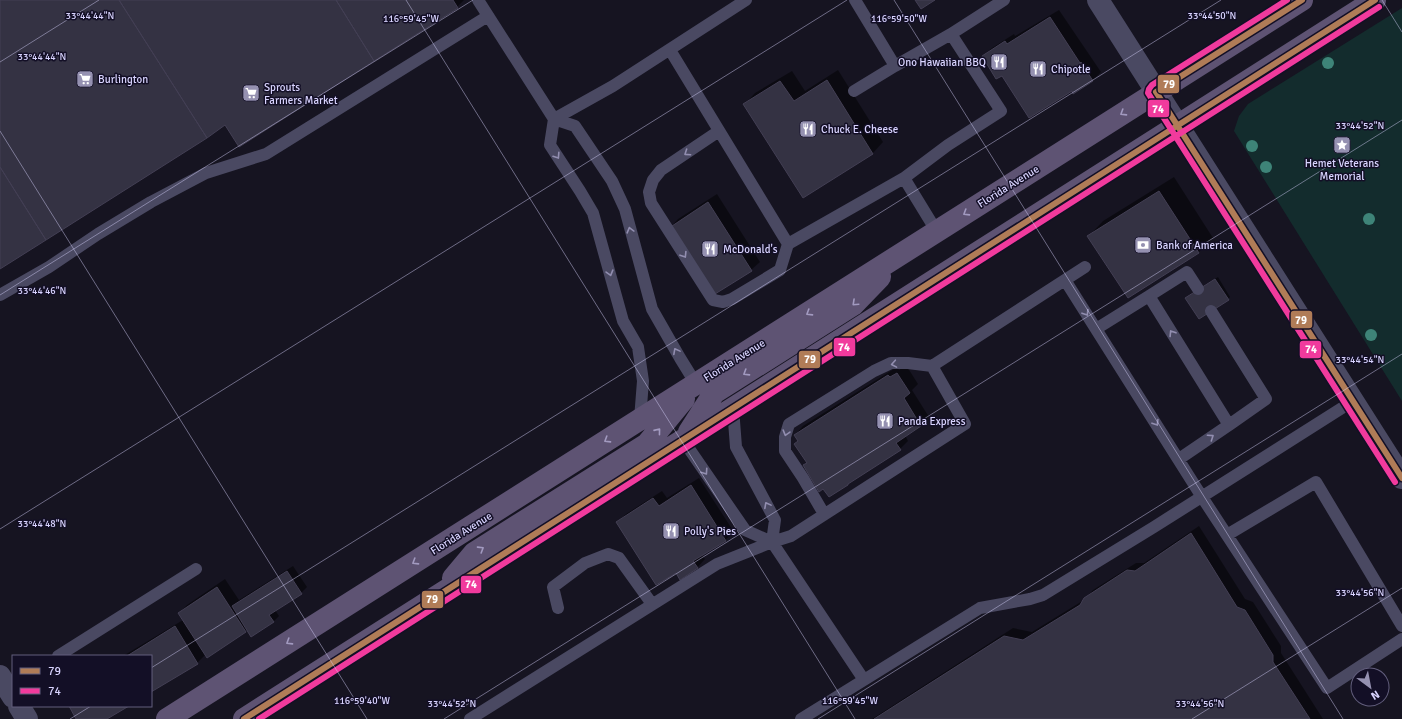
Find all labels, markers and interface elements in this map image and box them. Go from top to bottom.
text: 33°44'44"N [66,10,114,22]
text: 33°44'50"N [1188,10,1236,22]
text: 116°59'45"W [383,13,439,25]
text: 116°59'50"W [871,13,927,25]
text: 33°44'44"N [18,51,66,63]
restaurant icon: Ono Hawaiian BBQ [989,52,1009,72]
place label: Ono Hawaiian BBQ [898,56,986,69]
restaurant icon: Chipotle [1028,59,1048,79]
place label: Chipotle [1051,63,1091,76]
supermarket icon: Burlington [75,69,95,89]
place label: Burlington [98,73,148,86]
line badge: 79 [1157,74,1180,94]
text: 79 [1163,78,1175,91]
place label: Sprouts Farmers Market [264,81,338,107]
supermarket icon: Sprouts Farmers Market [241,83,261,103]
line badge: 74 [1147,99,1170,118]
text: 74 [1152,103,1164,116]
one-way arrow [1120,108,1127,116]
restaurant icon: Chuck E. Cheese [798,119,818,139]
text: 33°44'52"N [1336,120,1384,132]
place label: Chuck E. Cheese [821,123,898,136]
place icon: Hemet Veterans Memorial [1332,135,1352,155]
one-way arrow [684,148,691,156]
one-way arrow [552,152,560,159]
place label: Hemet Veterans Memorial [1305,157,1379,183]
street label: Florida Avenue [975,162,1041,210]
one-way arrow [963,208,970,215]
one-way arrow [626,227,635,234]
bank icon: Bank of America [1133,235,1153,255]
restaurant icon: McDonald's [700,239,720,259]
place label: Bank of America [1156,239,1233,252]
place label: McDonald's [723,243,778,256]
one-way arrow [679,251,686,258]
one-way arrow [605,269,614,276]
text: 33°44'46"N [18,285,66,297]
one-way arrow [852,298,860,306]
one-way arrow [806,308,813,315]
one-way arrow [1081,309,1089,316]
line badge: 79 [1290,310,1313,329]
text: 79 [1295,314,1307,327]
one-way arrow [1169,330,1176,337]
street label: Florida Avenue [701,336,767,384]
line badge: 74 [833,337,856,357]
line badge: 74 [1299,340,1322,359]
text: 74 [838,341,850,354]
text: 74 [1305,343,1317,356]
one-way arrow [673,347,681,355]
line badge: 79 [798,350,821,369]
text: 79 [804,353,816,366]
text: 33°44'54"N [1336,354,1384,366]
one-way arrow [890,359,897,368]
one-way arrow [743,368,750,376]
restaurant icon: Panda Express [875,411,895,431]
place label: Panda Express [898,415,966,428]
one-way arrow [1151,419,1159,426]
one-way arrow [653,428,660,435]
one-way arrow [783,429,791,436]
one-way arrow [1207,434,1214,442]
one-way arrow [605,435,612,442]
one-way arrow [700,468,708,475]
one-way arrow [764,502,771,509]
street label: Florida Avenue [428,509,494,557]
text: 33°44'48"N [18,518,66,530]
restaurant icon: Polly's Pies [661,521,681,541]
place label: Polly's Pies [684,525,736,538]
one-way arrow [476,547,483,554]
one-way arrow [412,557,419,565]
line badge: 74 [460,575,482,594]
text: 74 [465,578,477,591]
text: 33°44'56"N [1336,587,1384,599]
line badge: 79 [421,590,444,609]
text: 79 [426,593,438,606]
one-way arrow [286,637,293,644]
legend [12,655,152,707]
text: 79 [48,664,61,679]
north arrow [1350,667,1390,707]
text: 74 [48,684,61,699]
text: N [1368,688,1382,703]
text: 116°59'40"W [334,695,390,707]
text: 116°59'45"W [822,695,878,707]
text: 33°44'52"N [428,698,476,710]
text: 33°44'56"N [1176,698,1224,710]

